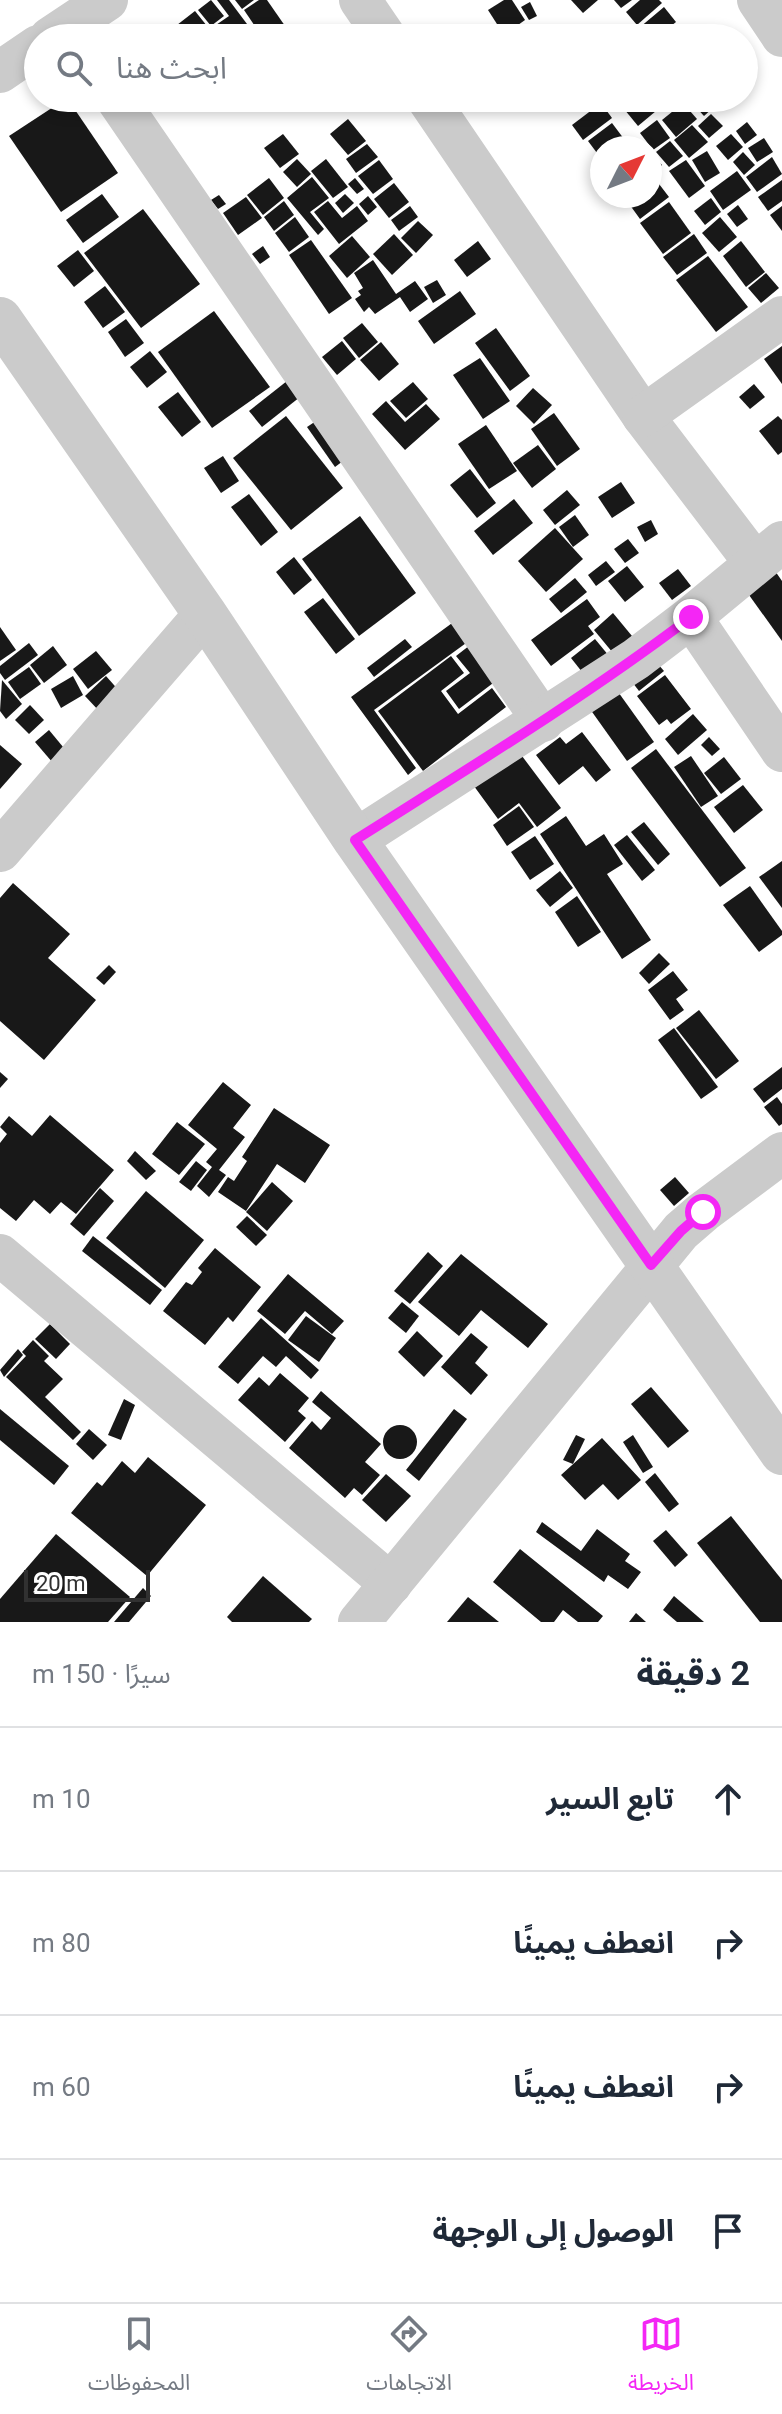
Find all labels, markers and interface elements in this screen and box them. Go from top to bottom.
search box [24,24,758,112]
icon: search [52,46,96,90]
text: ابحث هنا [116,50,227,85]
north arrow [590,136,662,208]
route end [673,599,709,635]
route start [685,1194,721,1230]
scale bar [24,1566,150,1602]
text: 20 m [36,1571,85,1596]
text: 2 دقيقة [636,1653,750,1693]
text: سيرًا · 150 m [32,1659,171,1689]
icon: ahead [706,1777,750,1821]
text: تابع السير [546,1781,674,1816]
text: 10 m [32,1784,91,1814]
icon: right [706,1921,750,1965]
text: انعطف يمينًا [513,1925,674,1960]
text: 80 m [32,1928,91,1958]
icon: right [706,2065,750,2109]
text: انعطف يمينًا [513,2069,674,2104]
text: 60 m [32,2072,91,2102]
icon: arrive [706,2209,750,2253]
text: الوصول إلى الوجهة [433,2213,674,2248]
tab: المحفوظات [88,2312,190,2406]
tab: الاتجاهات [366,2312,452,2406]
tab: الخريطة [628,2312,694,2406]

